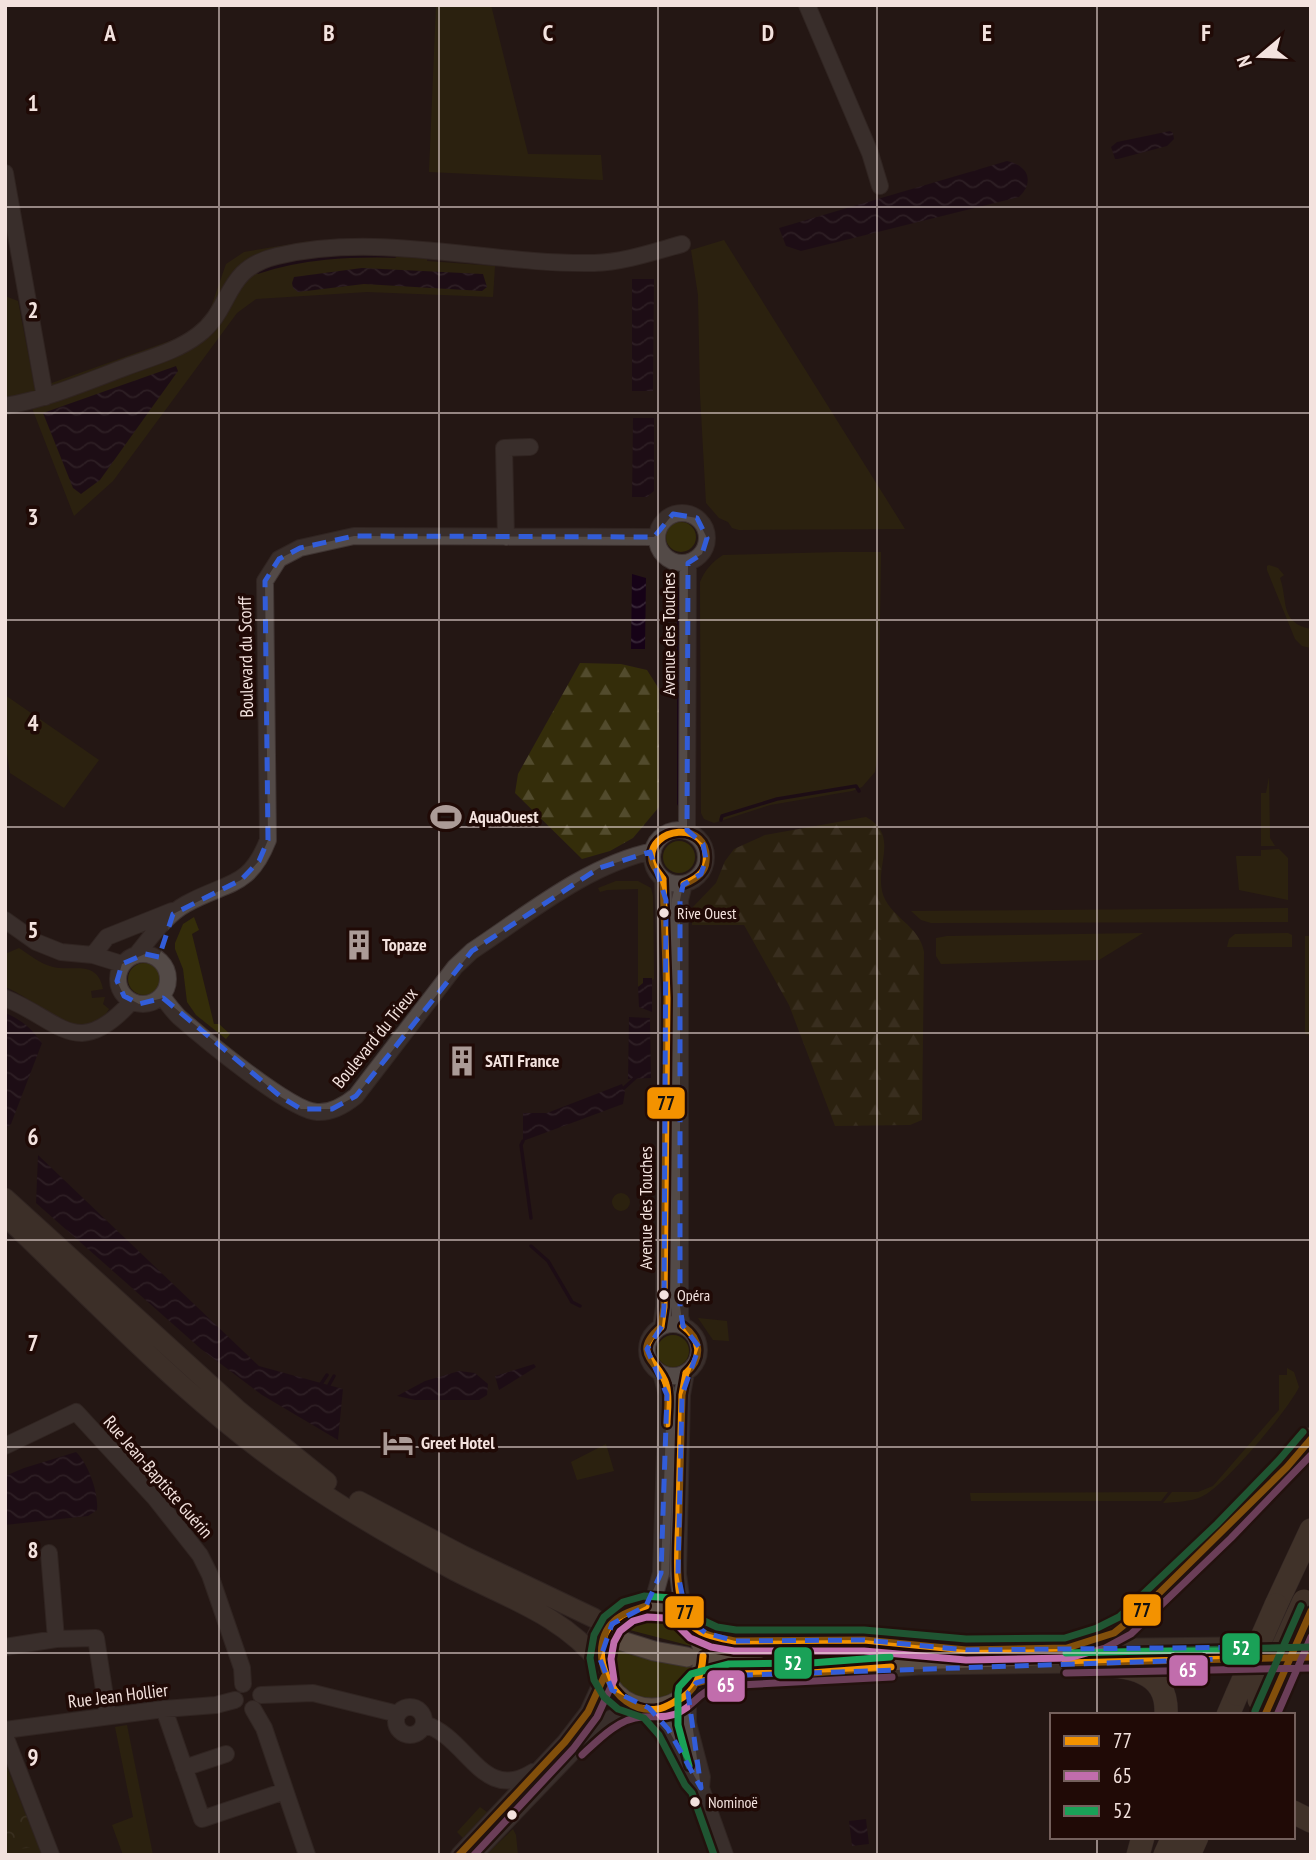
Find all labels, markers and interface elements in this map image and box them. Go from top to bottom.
text: A [103,18,116,47]
text: B [323,18,335,47]
text: C [543,18,554,47]
text: D [762,18,774,47]
text: E [982,18,992,47]
text: F [1201,18,1211,47]
north arrow [1225,21,1295,91]
text: N [1231,53,1257,70]
text: 1 [28,88,39,117]
text: 2 [28,295,39,324]
text: 3 [28,502,39,531]
street label: Avenue des Touches [657,572,680,696]
street label: Boulevard du Scorff [233,595,258,718]
text: 4 [28,708,39,737]
sports icon: AquaOuest [429,800,463,834]
place label: AquaOuest [468,805,539,828]
place label: Rive Ouest [677,903,737,923]
marker: Rive Ouest [657,906,671,920]
text: 5 [28,915,39,944]
building icon: Topaze [342,928,376,962]
place label: Topaze [382,933,427,956]
street label: Boulevard du Trieux [327,982,423,1093]
building icon: SATI France [445,1044,479,1078]
place label: SATI France [485,1049,560,1072]
line badge: 77 [646,1086,686,1120]
text: 77 [657,1091,675,1115]
text: 6 [28,1122,39,1151]
street label: Avenue des Touches [634,1146,657,1270]
place label: Opéra [677,1285,710,1305]
marker: Opéra [657,1288,671,1302]
text: 7 [28,1328,39,1357]
street label: Rue Jean-Baptiste Guérin [99,1411,218,1543]
hotel icon: Greet Hotel [381,1426,415,1460]
place label: Greet Hotel [421,1431,495,1454]
text: 8 [28,1535,39,1564]
line badge: 77 [1122,1593,1162,1627]
line badge: 77 [664,1595,705,1629]
text: 77 [1133,1598,1151,1622]
text: 77 [676,1600,694,1624]
line badge: 52 [1221,1632,1261,1666]
text: 52 [1232,1636,1250,1660]
line badge: 52 [773,1646,813,1680]
text: 52 [784,1651,802,1675]
line badge: 65 [1168,1654,1209,1687]
text: 65 [1179,1658,1197,1682]
line badge: 65 [706,1669,746,1703]
text: 65 [717,1673,735,1697]
street label: Rue Jean Hollier [67,1678,169,1713]
legend [1050,1713,1295,1839]
text: 77 [1113,1727,1132,1754]
text: 9 [28,1742,39,1771]
text: 65 [1113,1762,1132,1789]
place label: Nominoë [708,1792,758,1812]
marker: Nominoë [688,1795,702,1809]
text: 52 [1113,1797,1132,1824]
unlabelled marker [505,1808,519,1822]

